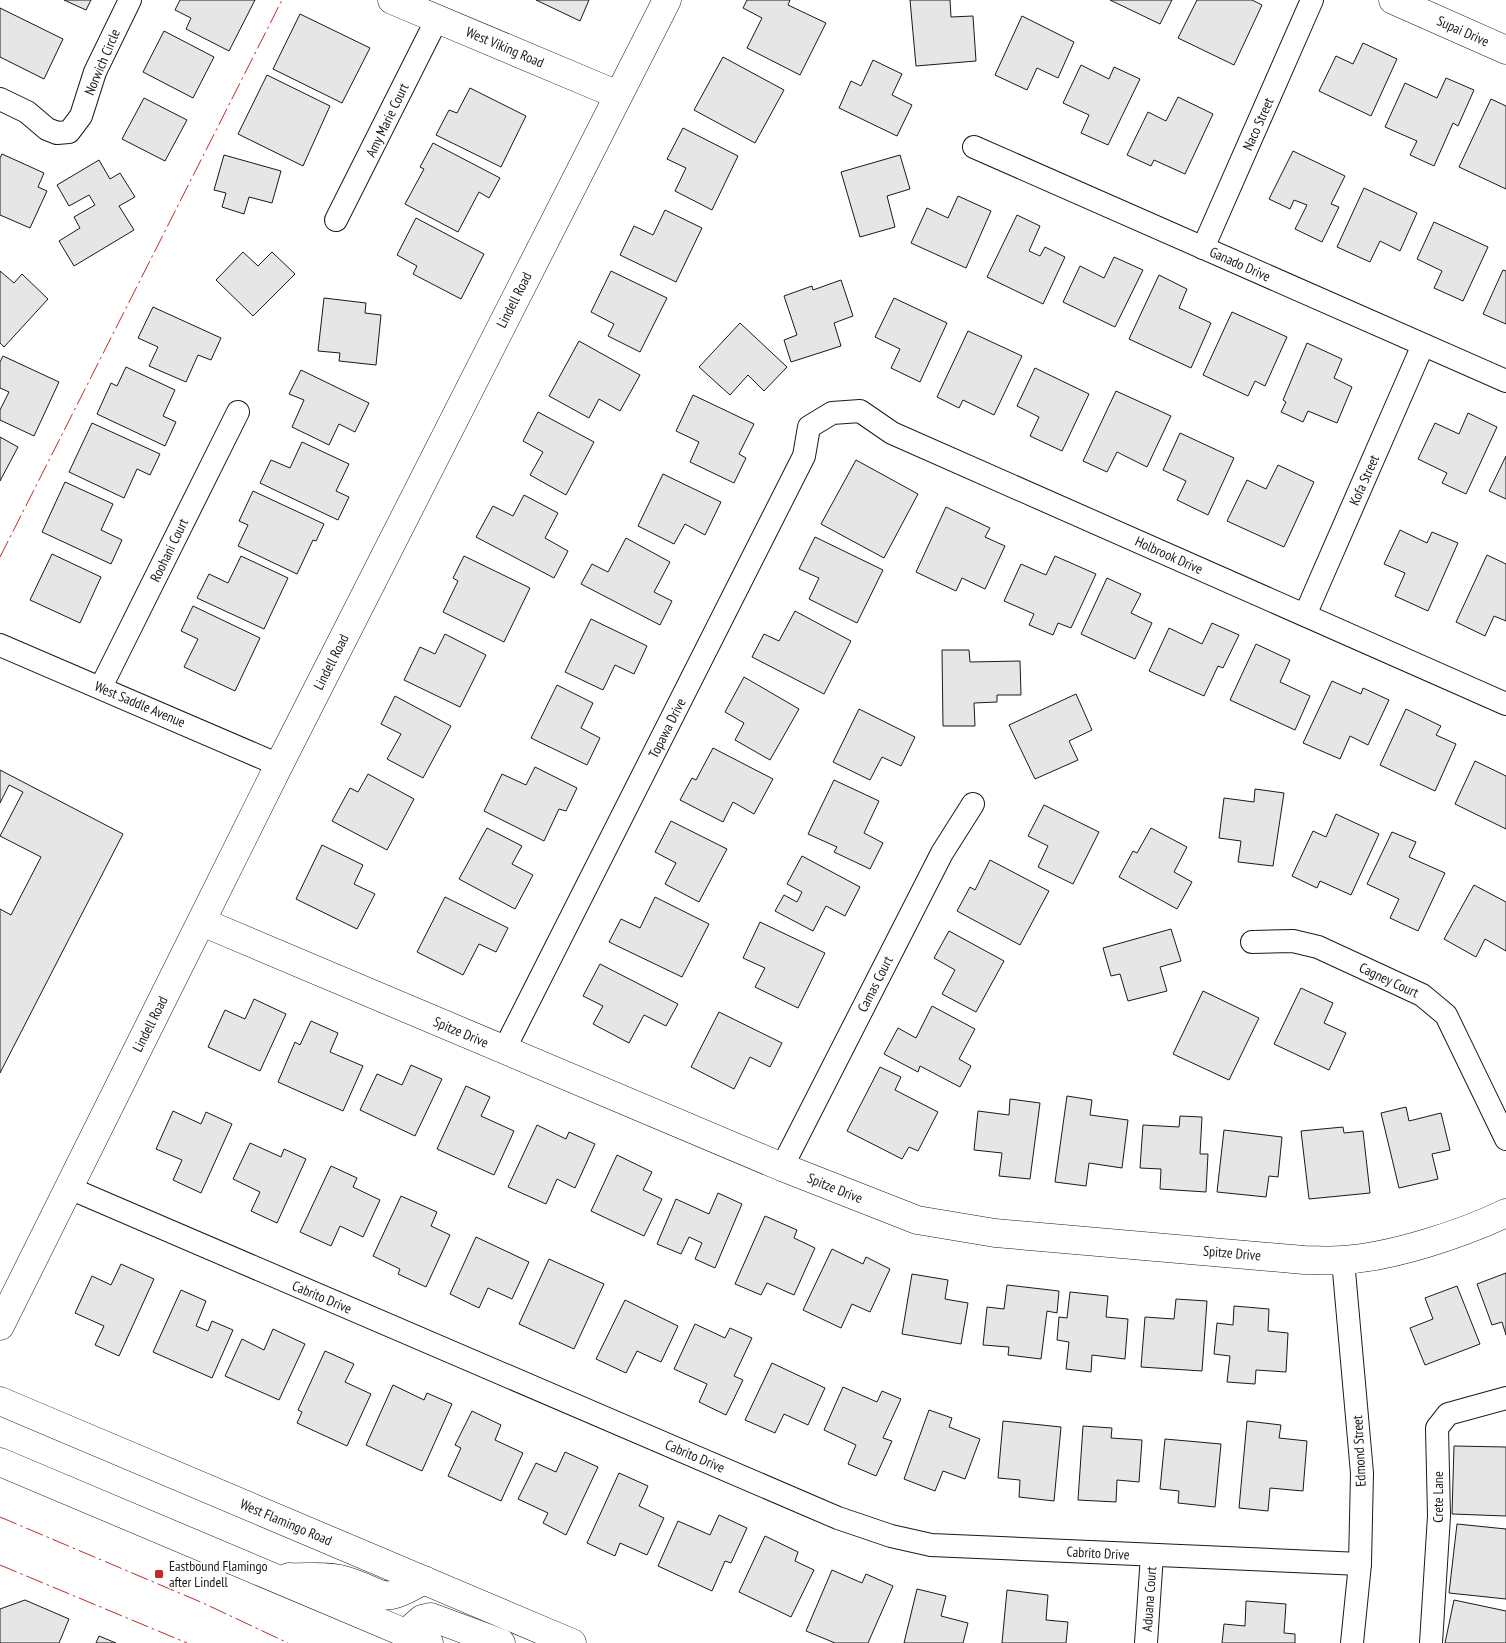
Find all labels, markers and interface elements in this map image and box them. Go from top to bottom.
street label: Supai Drive [1434,12,1492,51]
street label: West Viking Road [463,23,547,71]
street label: Norwich Circle [80,26,124,98]
street label: Amy Marie Court [361,80,413,160]
street label: Naco Street [1238,95,1278,153]
street label: Ganado Drive [1207,243,1273,285]
street label: Lindell Road [492,269,536,331]
street label: Kofa Street [1345,452,1383,508]
street label: Roohani Court [146,515,192,585]
street label: Holbrook Drive [1132,532,1206,578]
street label: Lindell Road [309,631,353,693]
street label: West Saddle Avenue [92,677,188,731]
street label: Topawa Drive [644,695,690,761]
street label: Camas Court [853,953,897,1015]
street label: Cagney Court [1356,958,1422,1002]
street label: Lindell Road [128,993,172,1055]
street label: Spitze Drive [431,1012,491,1052]
street label: Spitze Drive [805,1169,865,1207]
street label: Spitze Drive [1202,1242,1262,1265]
street label: Cabrito Drive [289,1276,355,1318]
street label: Edmond Street [1348,1415,1370,1487]
street label: Cabrito Drive [662,1435,728,1477]
street label: Crete Lane [1429,1471,1447,1523]
street label: West Flamingo Road [237,1495,335,1549]
street label: Cabrito Drive [1066,1542,1130,1564]
place label: Eastbound Flamingo after Lindell [169,1557,268,1591]
street label: Aduana Court [1138,1566,1160,1632]
marker: Eastbound Flamingo after Lindell [153,1568,165,1580]

